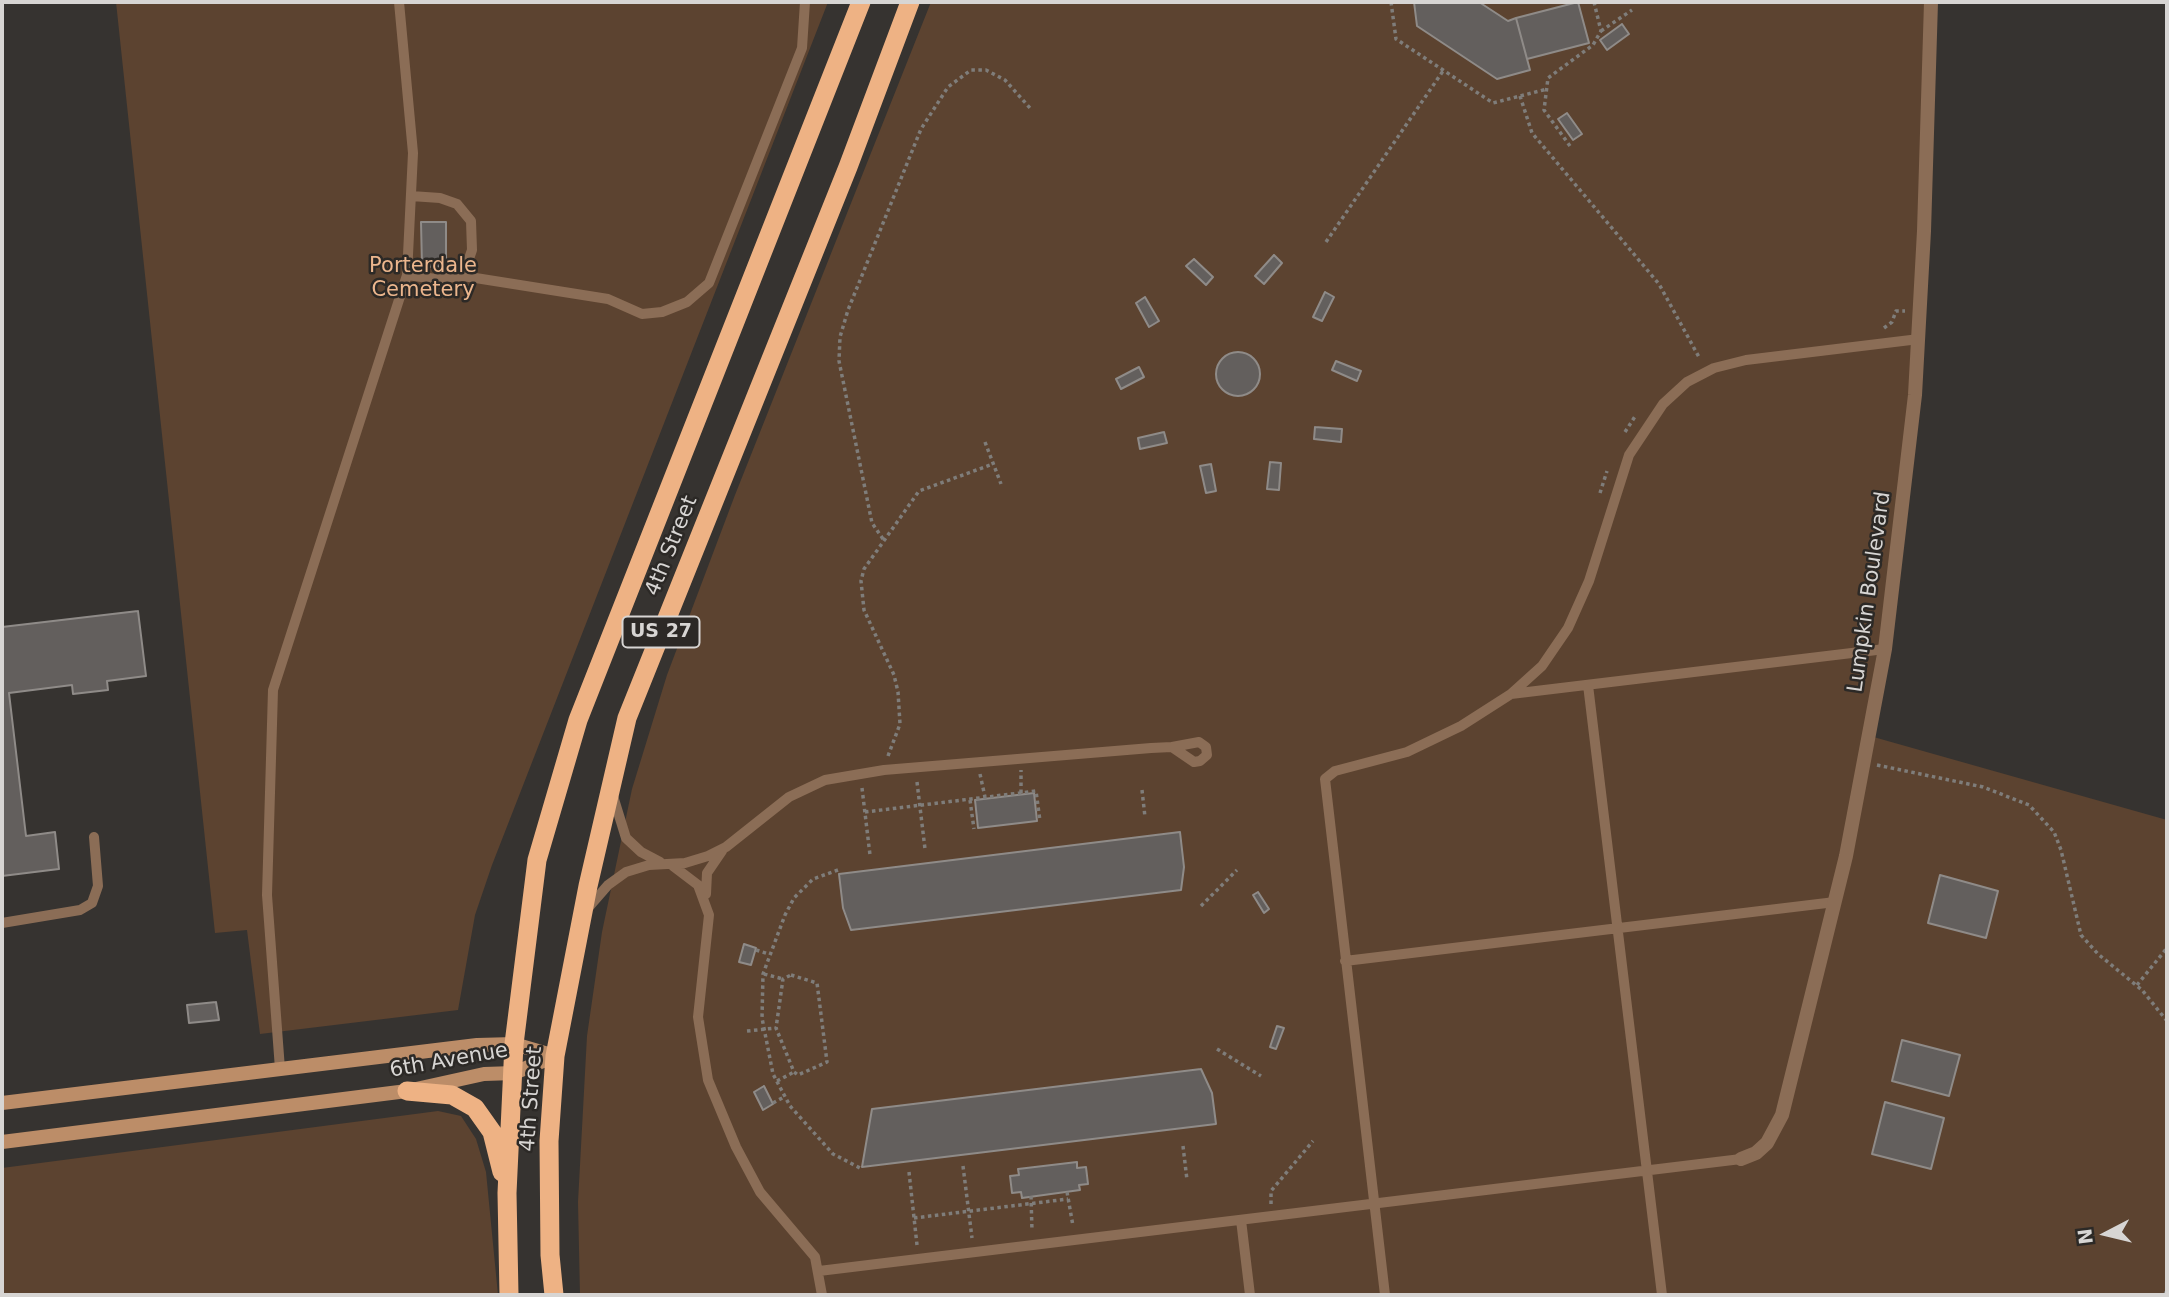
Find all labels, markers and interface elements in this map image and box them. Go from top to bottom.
park label: Porterdale Cemetery [369,254,477,304]
street label: Lumpkin Boulevard [1843,490,1897,694]
street label: 4th Street [641,492,703,600]
road number: US 27 [622,617,700,648]
street label: 6th Avenue [388,1038,510,1084]
street label: 4th Street [516,1046,548,1152]
north arrow [2071,1199,2141,1269]
text: N [2073,1227,2097,1246]

